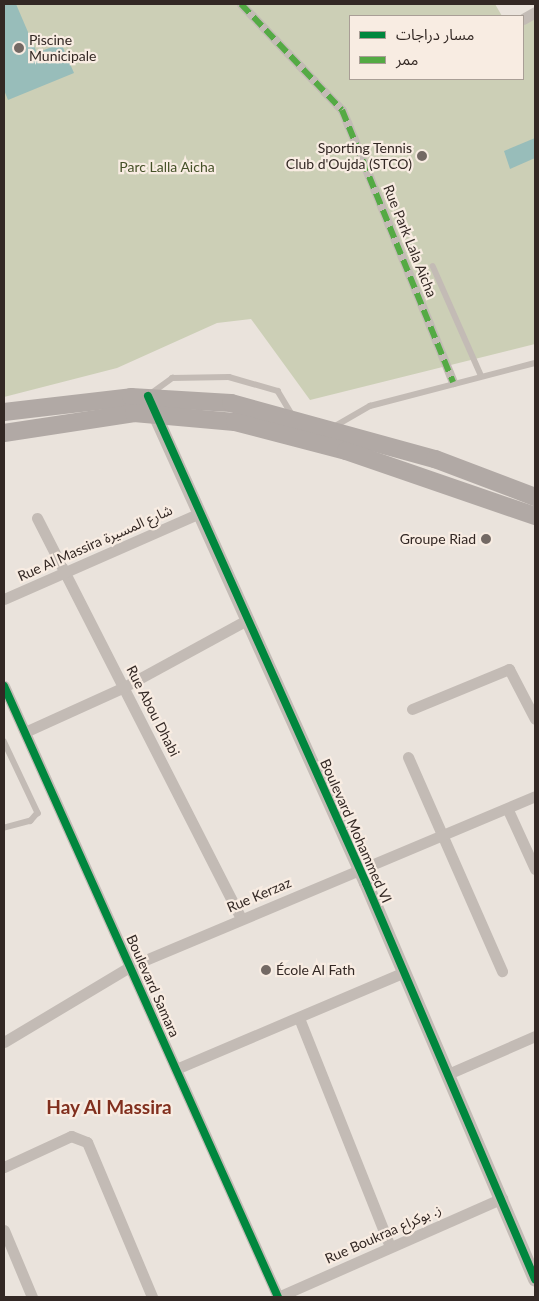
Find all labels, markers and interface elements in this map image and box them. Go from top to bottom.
legend [349,15,524,80]
text: مسار دراجات [396,25,474,43]
place label: Piscine Municipale [29,32,96,64]
marker: Piscine Municipale [13,42,25,54]
text: ممر [396,50,419,68]
place label: Sporting Tennis Club d'Oujda (STCO) [286,140,412,172]
marker: Sporting Tennis Club d'Oujda (STCO) [416,150,428,162]
park label: Parc Lalla Aicha [119,159,215,175]
street label: Rue Park Lala Aicha [380,182,440,300]
street label: Rue Al Massira شارع المسيرة [15,501,175,585]
place label: Groupe Riad [400,531,476,547]
marker: Groupe Riad [480,533,492,545]
street label: Rue Abou Dhabi [123,662,183,760]
street label: Boulevard Mohammed VI [317,756,395,906]
street label: Rue Kerzaz [224,874,294,916]
street label: Boulevard Samara [123,932,183,1040]
place label: École Al Fath [276,962,355,978]
marker: École Al Fath [260,964,272,976]
district label: Hay Al Massira [46,1096,172,1118]
street label: Rue Boukraa ز. بوكراع [322,1201,444,1267]

